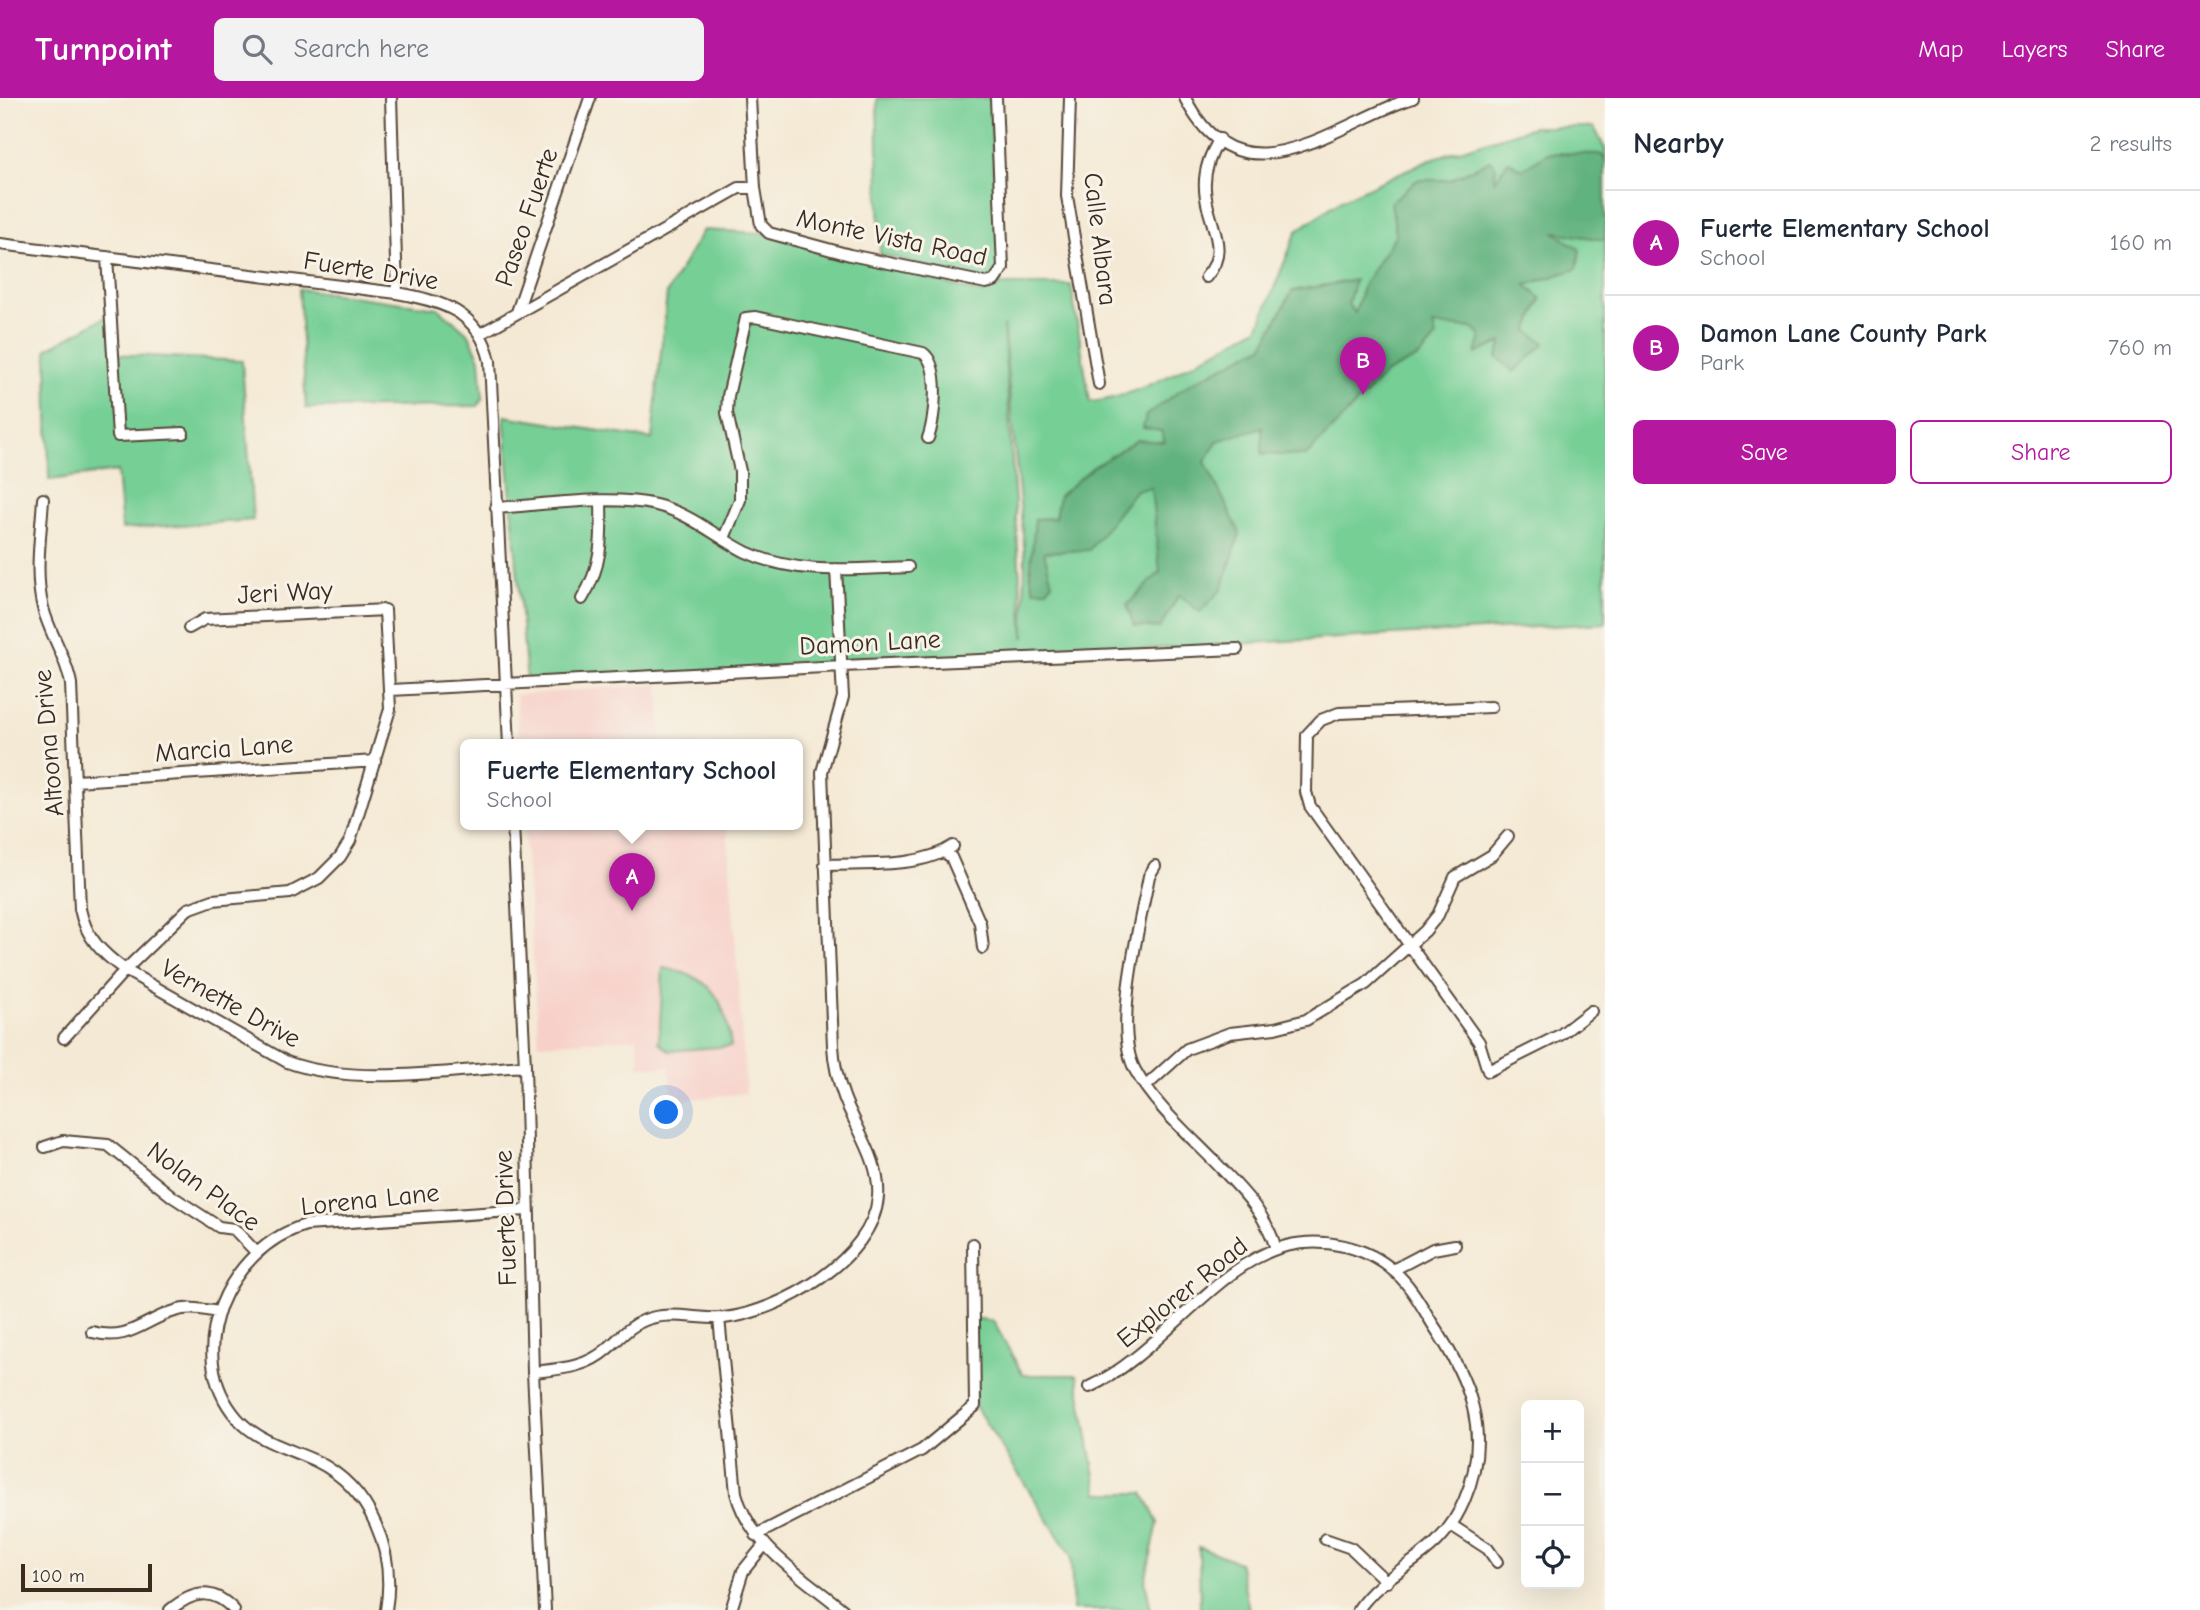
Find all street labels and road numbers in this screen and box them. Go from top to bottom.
street label: Paseo Fuerte [489,144,565,290]
street label: Calle Albara [1077,171,1123,307]
street label: Monte Vista Road [794,203,990,273]
street label: Fuerte Drive [301,246,440,296]
street label: Jeri Way [237,575,334,610]
street label: Damon Lane [799,624,941,662]
street label: Altoona Drive [28,668,70,818]
street label: Marcia Lane [154,729,294,769]
street label: Vernette Drive [155,953,306,1055]
street label: Nolan Place [141,1136,266,1238]
street label: Fuerte Drive [489,1149,523,1286]
street label: Lorena Lane [299,1178,441,1222]
street label: Explorer Road [1111,1231,1254,1355]

